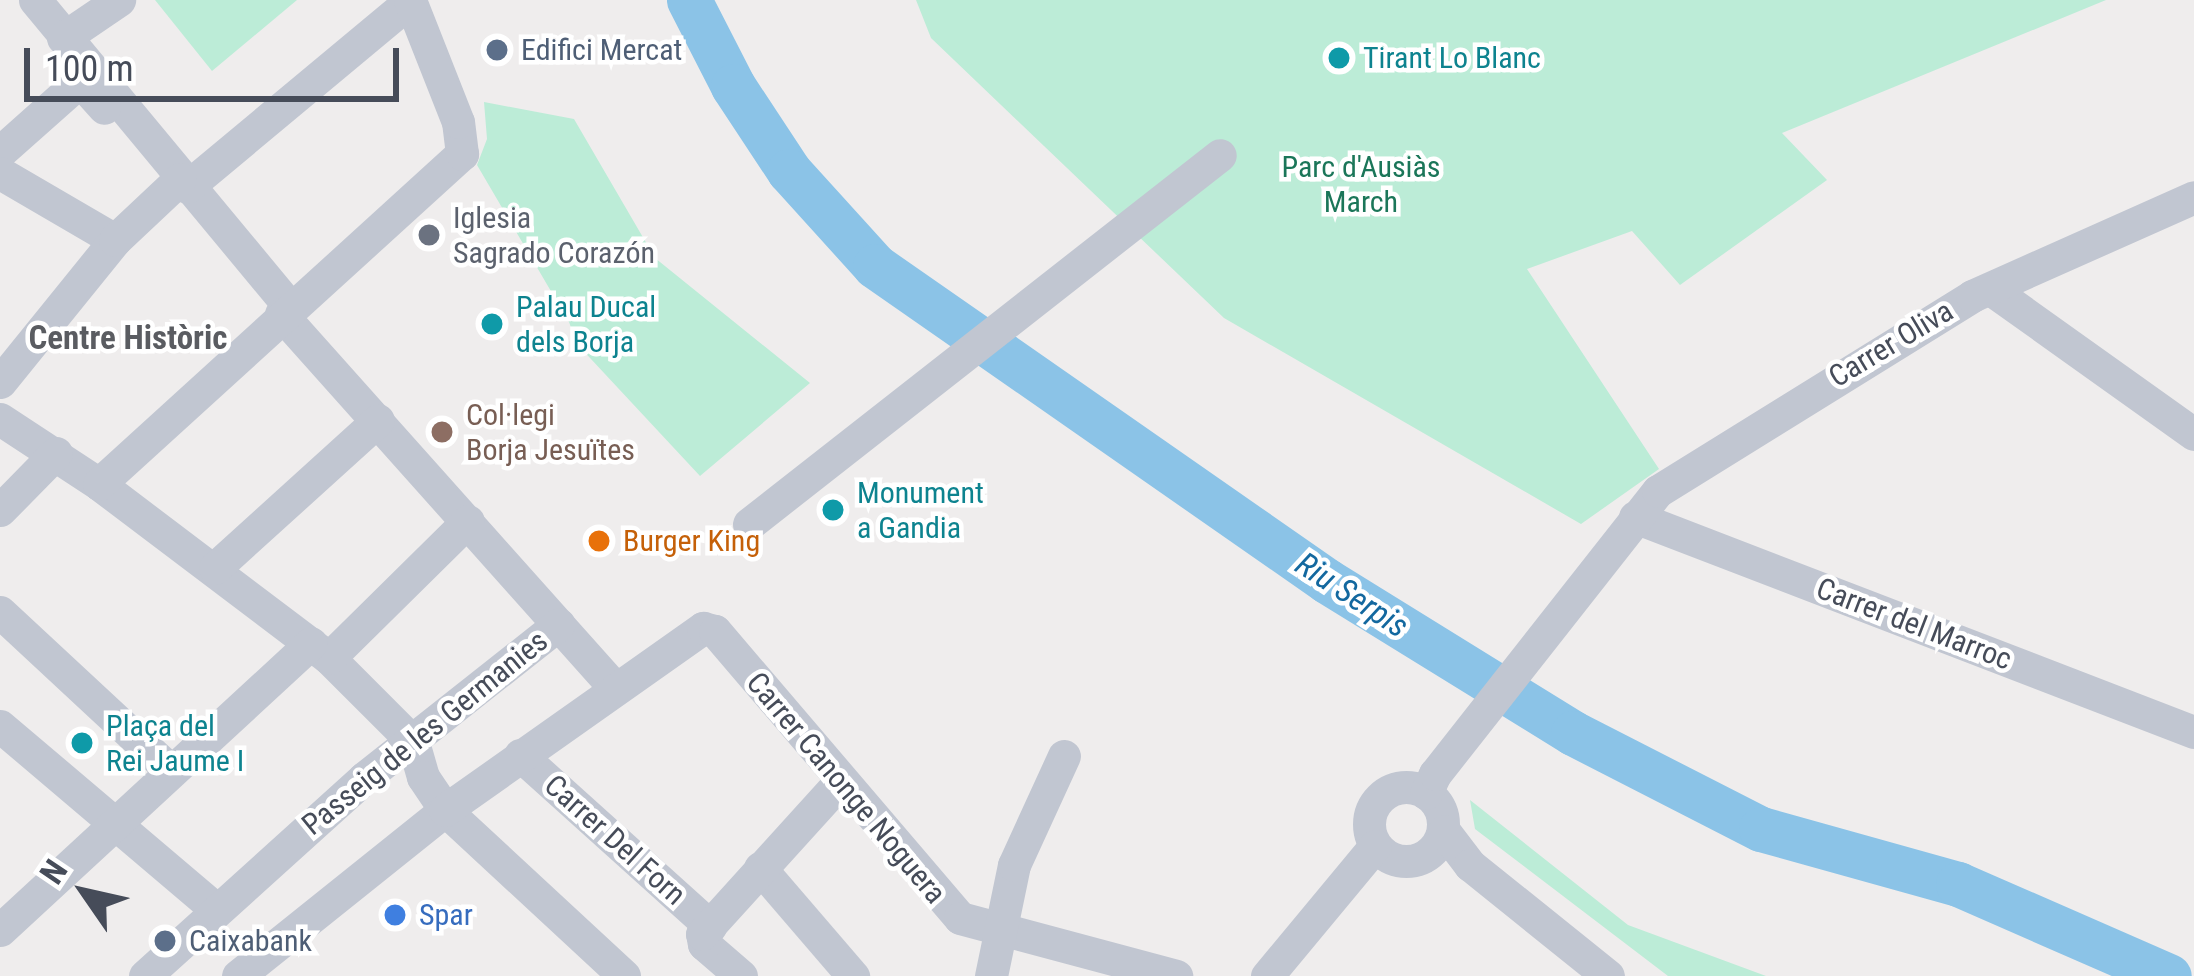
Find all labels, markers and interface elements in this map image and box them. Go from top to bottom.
scale bar [30,24,405,98]
place label: Edifici Mercat [521,32,682,68]
marker: Edifici Mercat [484,37,510,63]
place label: Tirant Lo Blanc [1363,40,1541,76]
marker: Tirant Lo Blanc [1326,45,1352,71]
text: 100 m [45,48,134,90]
park label: Parc d'Ausiàs March [1281,149,1441,219]
place label: Iglesia Sagrado Corazón [453,200,655,270]
marker: Iglesia Sagrado Corazón [416,222,442,248]
place label: Palau Ducal dels Borja [516,289,656,360]
street label: Carrer Oliva [1822,293,1960,395]
marker: Palau Ducal dels Borja [479,311,505,337]
district label: Centre Històric [28,318,228,358]
place label: Col·legi Borja Jesuïtes [466,397,635,468]
marker: Col·legi Borja Jesuïtes [429,419,455,445]
place label: Monument a Gandia [857,475,984,546]
marker: Monument a Gandia [820,497,846,523]
place label: Burger King [623,523,760,559]
marker: Burger King [586,528,612,554]
water label: Riu Serpis [1288,544,1416,646]
street label: Carrer del Marroc [1811,570,2017,678]
street label: Passeig de les Germanies [295,623,555,843]
street label: Carrer Canonge Noguera [739,665,953,911]
place label: Plaça del Rei Jaume I [106,708,244,778]
marker: Plaça del Rei Jaume I [69,730,95,756]
street label: Carrer Del Forn [537,767,693,913]
north arrow [24,832,144,952]
text: N [32,852,76,891]
place label: Spar [419,897,473,933]
marker: Spar [382,902,408,928]
place label: Caixabank [189,923,312,959]
marker: Caixabank [152,928,178,954]

